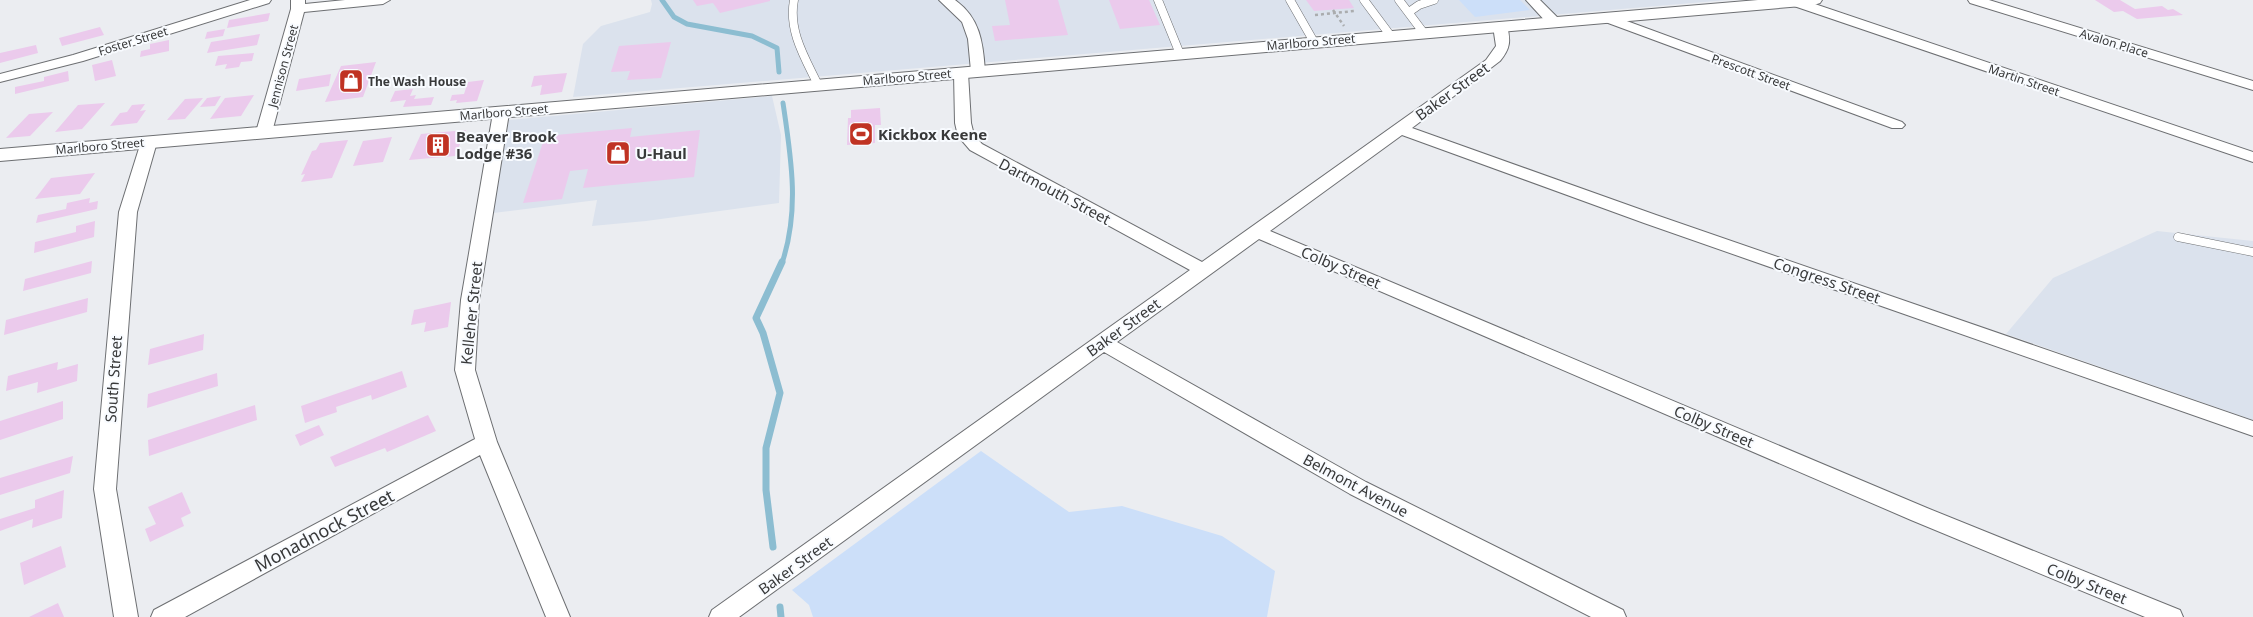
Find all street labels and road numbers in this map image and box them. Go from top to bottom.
street label: Foster Street [96,22,171,60]
street label: Jennison Street [264,22,302,110]
street label: Avalon Place [2078,24,2151,62]
street label: Marlboro Street [1266,30,1357,54]
street label: Prescott Street [1709,50,1793,94]
street label: Baker Street [1411,57,1493,125]
street label: Martin Street [1986,60,2062,100]
street label: Marlboro Street [862,65,953,89]
street label: Marlboro Street [459,100,550,124]
street label: Marlboro Street [55,134,146,158]
street label: Dartmouth Street [996,153,1115,229]
street label: Colby Street [1298,241,1384,293]
street label: Congress Street [1771,252,1884,308]
street label: Kelleher Street [456,260,486,366]
street label: Baker Street [1082,293,1164,361]
street label: South Street [100,334,126,423]
street label: Colby Street [1671,400,1757,452]
street label: Belmont Avenue [1300,449,1412,521]
street label: Monadnock Street [250,483,398,577]
street label: Baker Street [754,531,836,599]
street label: Colby Street [2044,558,2131,608]

